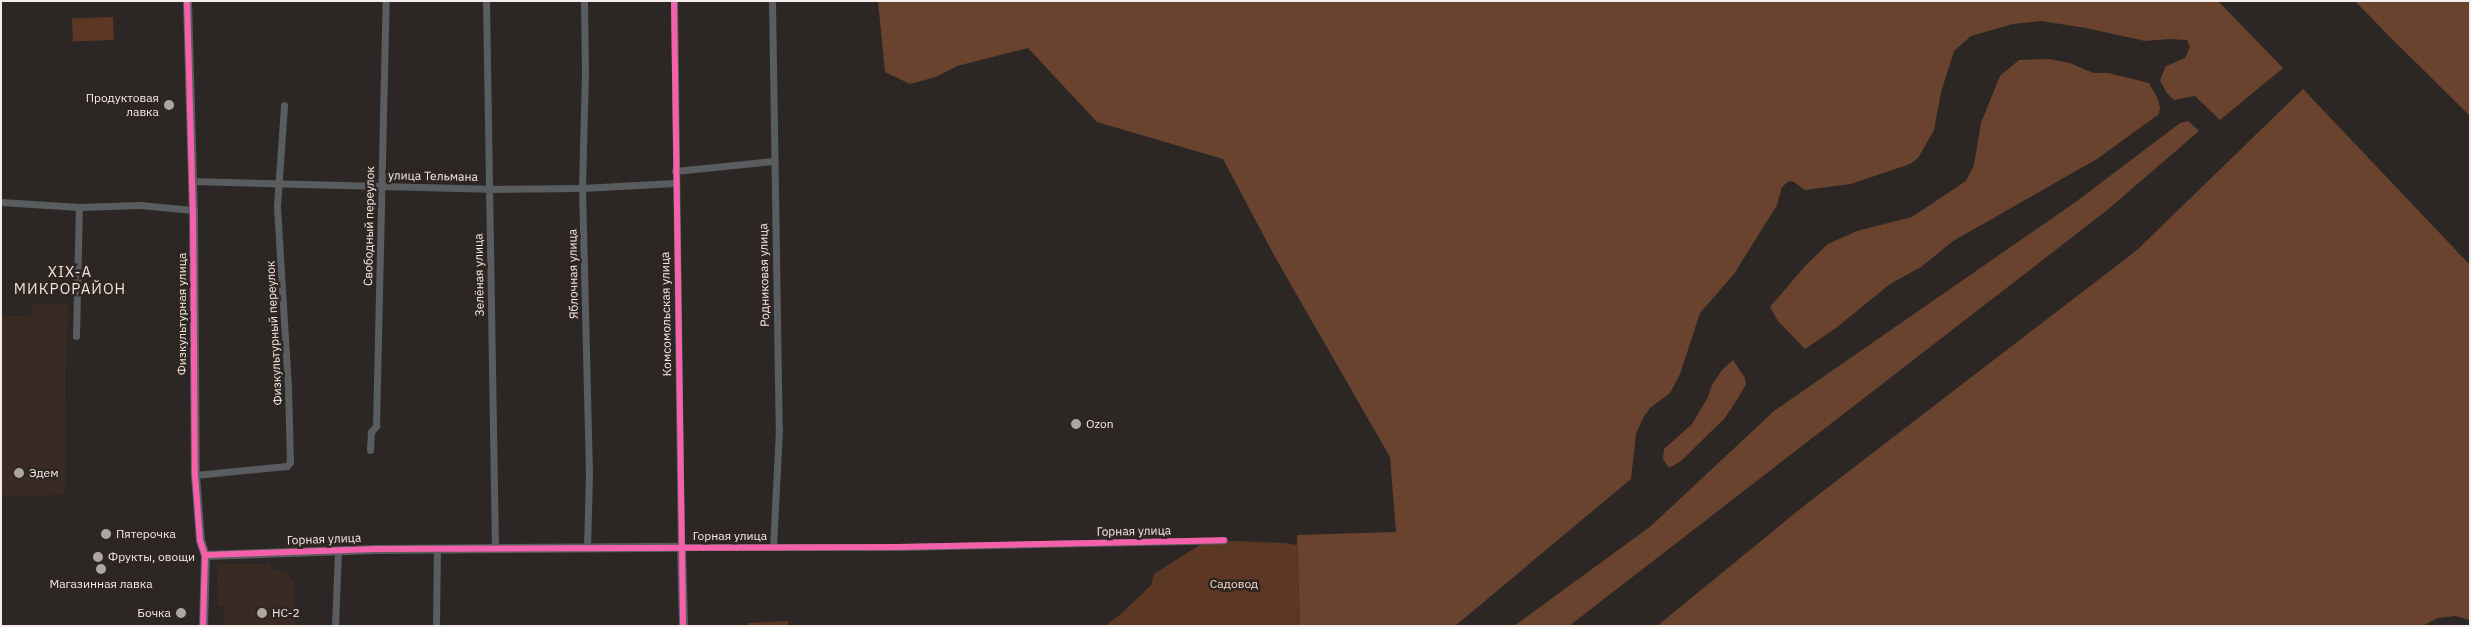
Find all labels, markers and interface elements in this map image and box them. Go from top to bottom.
place label: Продуктовая лавка [86,91,159,119]
marker: Продуктовая лавка [163,99,175,111]
street label: Свободный переулок [361,166,377,286]
street label: улица Тельмана [388,168,478,184]
street label: Родниковая улица [756,223,772,327]
street label: Яблочная улица [565,229,581,319]
street label: Зелёная улица [471,233,487,317]
street label: Комсомольская улица [658,251,674,377]
street label: Физкультурная улица [175,253,189,375]
street label: Физкультурный переулок [263,260,285,406]
district label: XIX-А МИКРОРАЙОН [13,262,127,297]
place label: Ozon [1086,417,1113,431]
marker: Ozon [1070,418,1082,430]
place label: Эдем [29,466,59,480]
marker: Эдем [13,467,25,479]
street label: Горная улица [1097,523,1171,539]
place label: Пятерочка [116,527,176,541]
marker: Пятерочка [100,528,112,540]
street label: Горная улица [693,529,767,543]
street label: Горная улица [287,531,361,547]
place label: Фрукты, овощи [108,550,195,564]
marker: Фрукты, овощи [92,551,104,563]
marker: Магазинная лавка [95,563,107,575]
place label: Магазинная лавка [49,577,153,591]
park label: Садовод [1210,577,1258,591]
place label: Бочка [137,606,171,620]
place label: НС-2 [272,606,300,620]
marker: Бочка [175,607,187,619]
marker: НС-2 [256,607,268,619]

